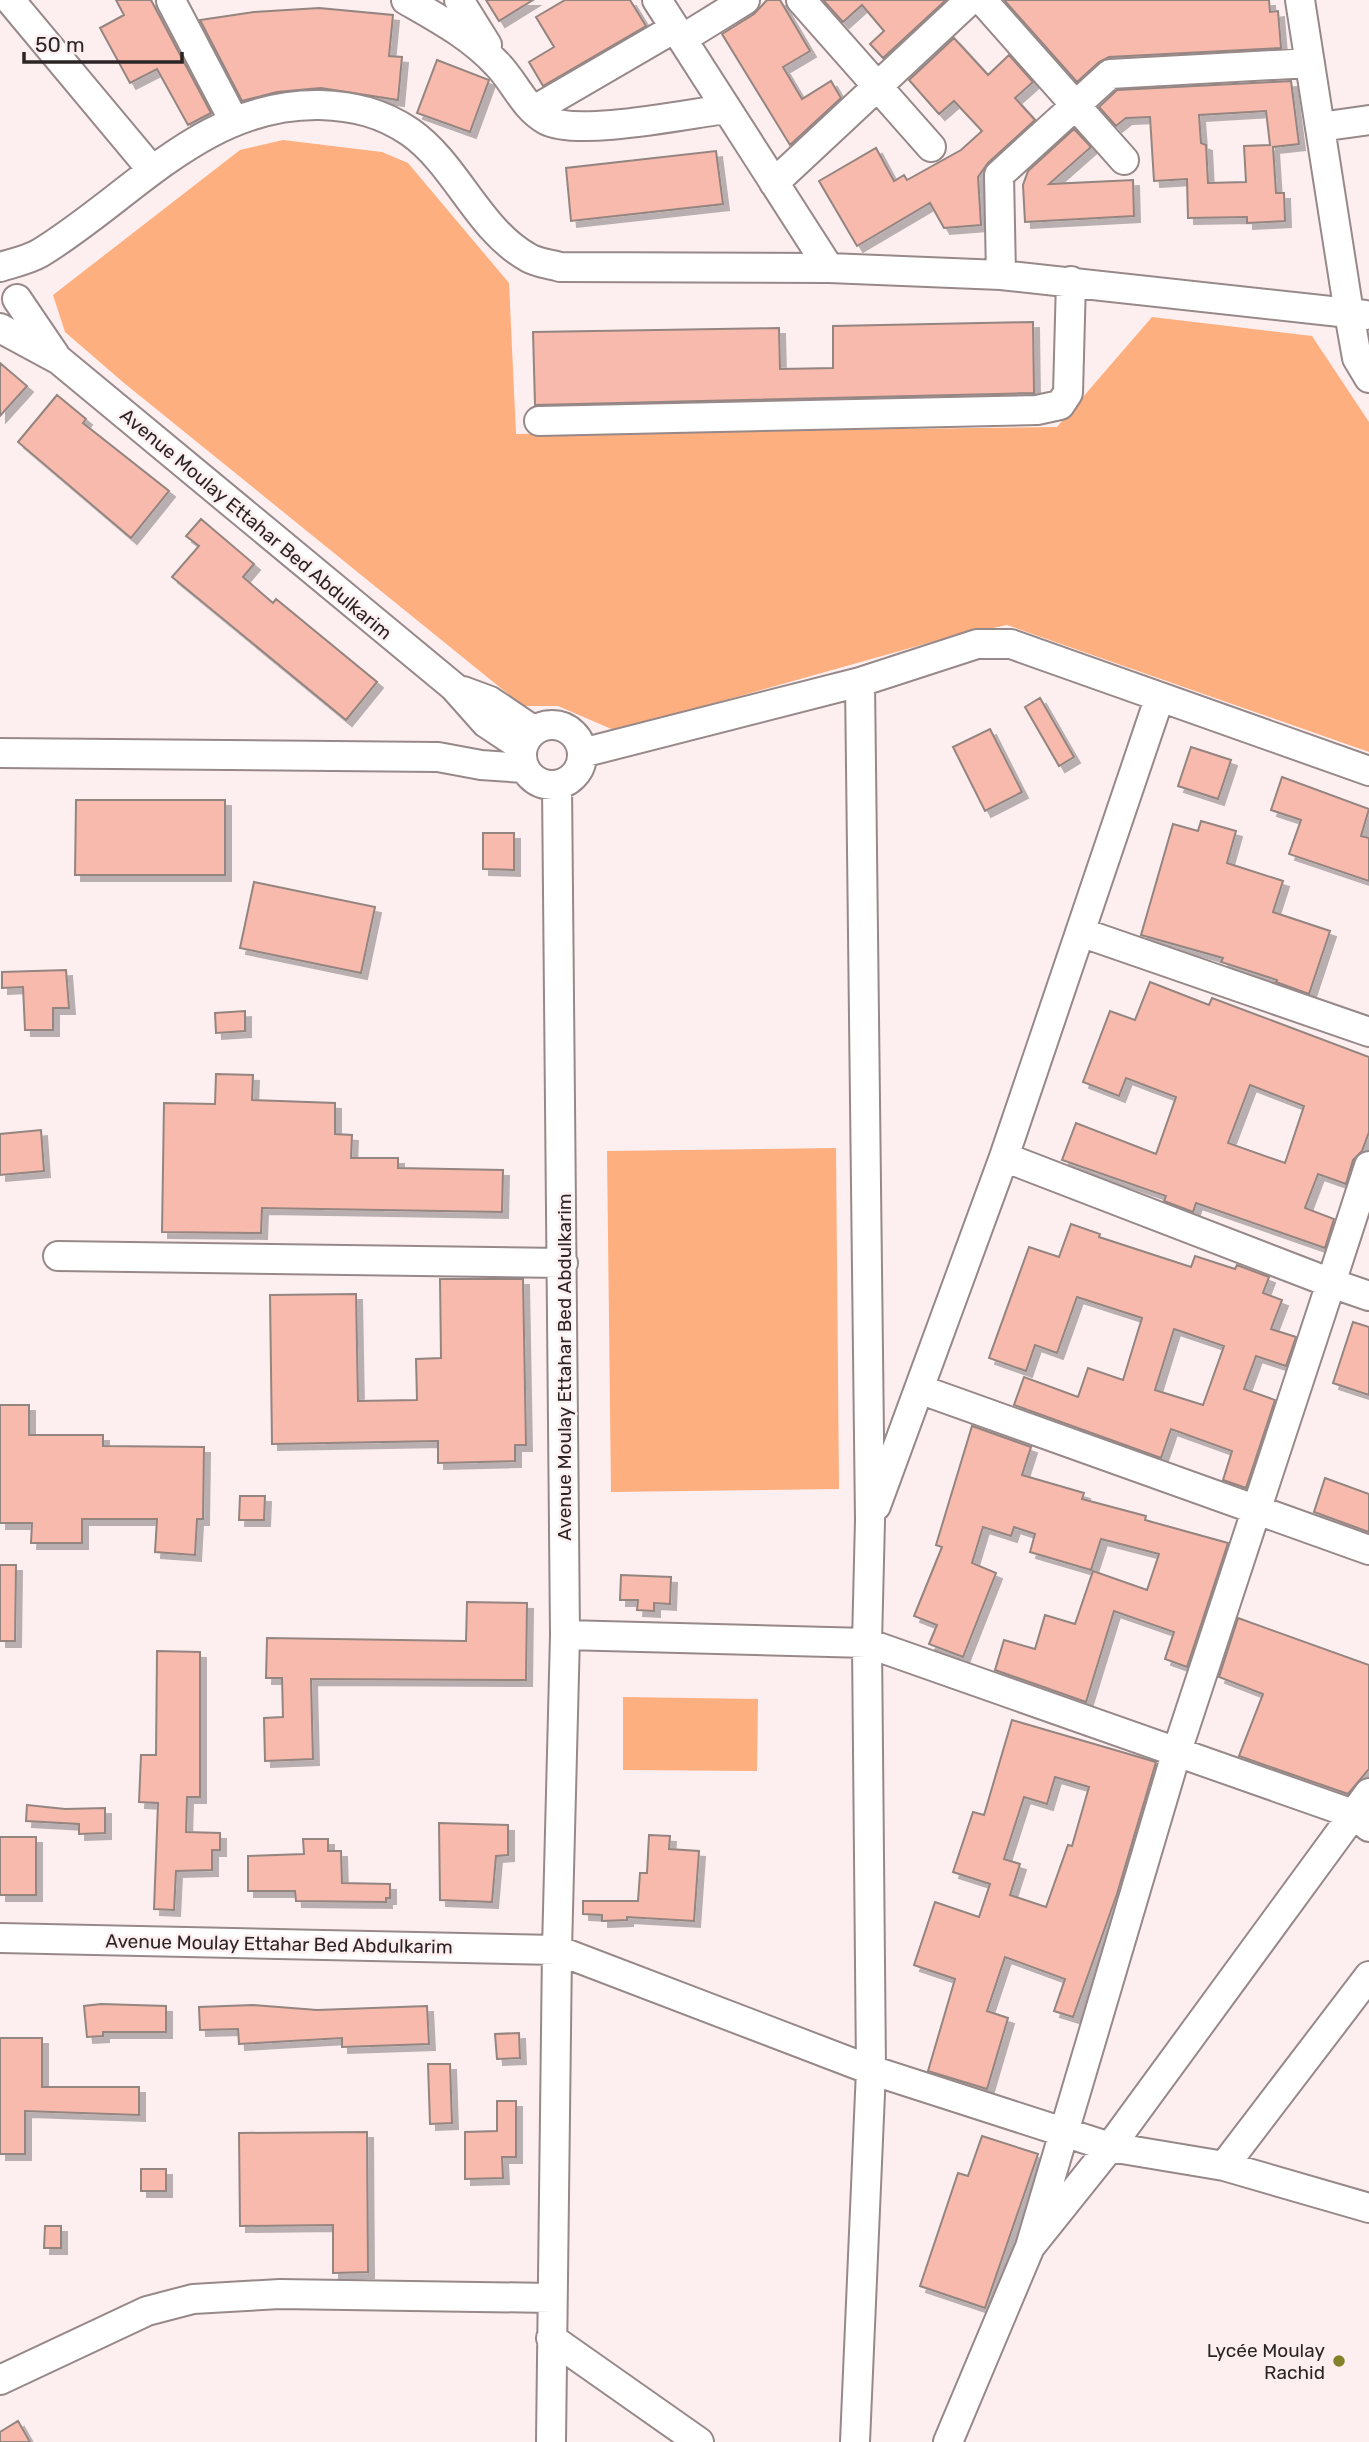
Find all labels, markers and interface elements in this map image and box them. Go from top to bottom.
scale bar [24,21,182,65]
text: 50 m [35,32,85,57]
street label: Avenue Moulay Ettahar Bed Abdulkarim [116,404,396,644]
street label: Avenue Moulay Ettahar Bed Abdulkarim [553,1193,576,1541]
street label: Avenue Moulay Ettahar Bed Abdulkarim [105,1929,453,1959]
place label: Lycée Moulay Rachid [1207,2339,1325,2384]
marker: Lycée Moulay Rachid [1331,2353,1347,2369]

